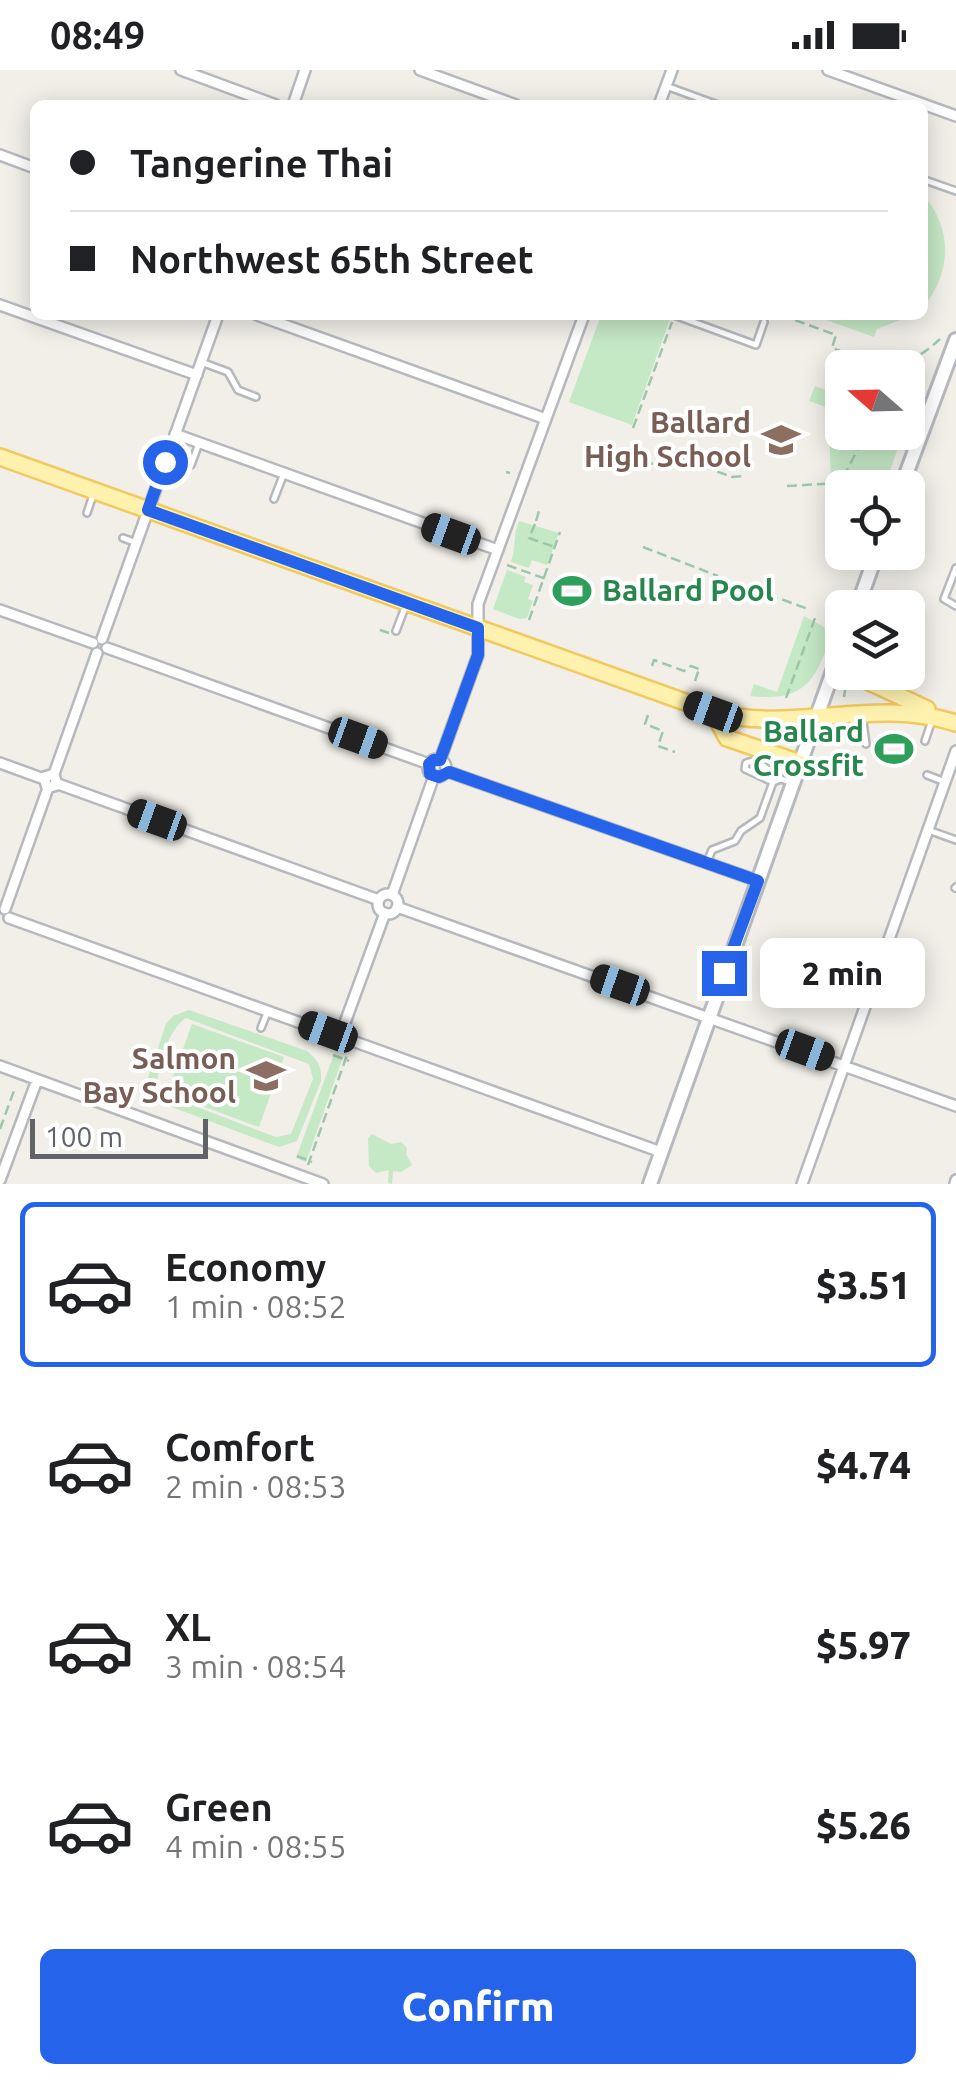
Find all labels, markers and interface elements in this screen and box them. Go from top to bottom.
text: 08:49 [50,14,145,56]
text: Tangerine Thai [130,142,393,184]
text: Northwest 65th Street [130,238,534,280]
north arrow [825,350,925,450]
map controls [825,350,925,690]
place label: Ballard High School [584,405,751,473]
school or university icon: Ballard High School [760,419,802,461]
route start [143,440,188,485]
button: locate [825,470,925,570]
car [418,510,484,558]
sports icon: Ballard Pool [551,570,593,612]
place label: Ballard Pool [602,573,774,607]
button: layers [825,590,925,690]
car [680,688,746,736]
car [325,714,391,762]
place label: Ballard Crossfit [753,714,864,782]
sports icon: Ballard Crossfit [873,728,915,770]
car [124,796,190,844]
callout: 2 min [759,938,924,1008]
route end [702,951,747,996]
text: 2 min [802,955,883,991]
car [587,961,653,1009]
car [295,1008,361,1056]
car [772,1026,838,1074]
place label: Salmon Bay School [83,1041,236,1109]
school or university icon: Salmon Bay School [245,1055,287,1097]
scale bar [30,1114,208,1158]
text: 100 m [45,1121,123,1152]
icon: car [45,1240,135,1330]
text: Economy [165,1246,326,1288]
text: $3.51 [816,1264,911,1306]
text: 1 min · 08:52 [165,1288,347,1324]
icon: car [45,1420,135,1510]
text: Comfort [165,1426,315,1468]
text: $4.74 [816,1444,911,1486]
text: 2 min · 08:53 [165,1468,347,1504]
icon: car [45,1600,135,1690]
text: XL [165,1606,211,1648]
text: $5.97 [816,1624,911,1666]
text: 3 min · 08:54 [165,1648,347,1684]
icon: car [45,1780,135,1870]
text: Green [165,1786,273,1828]
text: $5.26 [816,1804,911,1846]
text: 4 min · 08:55 [165,1828,347,1864]
button: Confirm [40,1949,916,2064]

